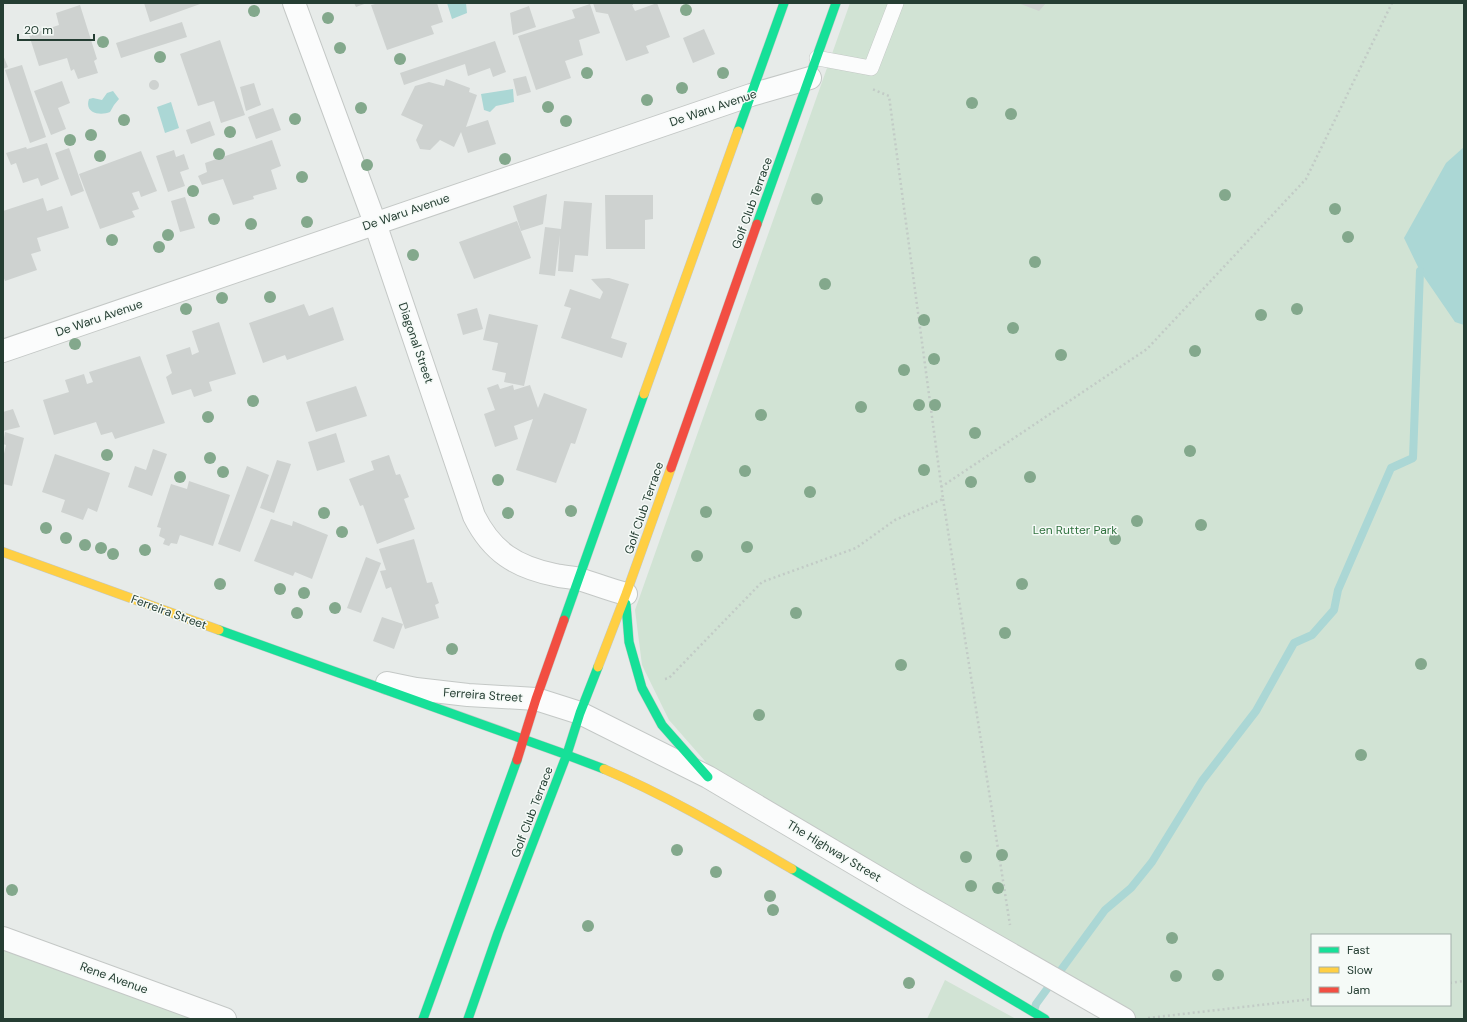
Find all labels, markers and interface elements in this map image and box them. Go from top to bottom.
scale bar [18,16,94,42]
text: 20 m [24,22,53,38]
street label: De Waru Avenue [667,86,759,130]
street label: Golf Club Terrace [728,155,776,251]
street label: De Waru Avenue [360,190,452,234]
street label: De Waru Avenue [53,296,145,340]
street label: Diagonal Street [395,300,437,386]
street label: Golf Club Terrace [621,460,667,556]
park label: Len Rutter Park [1033,522,1117,538]
street label: Ferreira Street [129,591,209,633]
street label: Ferreira Street [443,684,523,706]
street label: Golf Club Terrace [507,764,557,860]
street label: The Highway Street [784,816,884,886]
legend [1311,934,1451,1006]
text: Fast [1347,942,1370,958]
street label: Rene Avenue [78,958,150,998]
text: Slow [1347,962,1373,978]
text: Jam [1347,982,1370,998]

